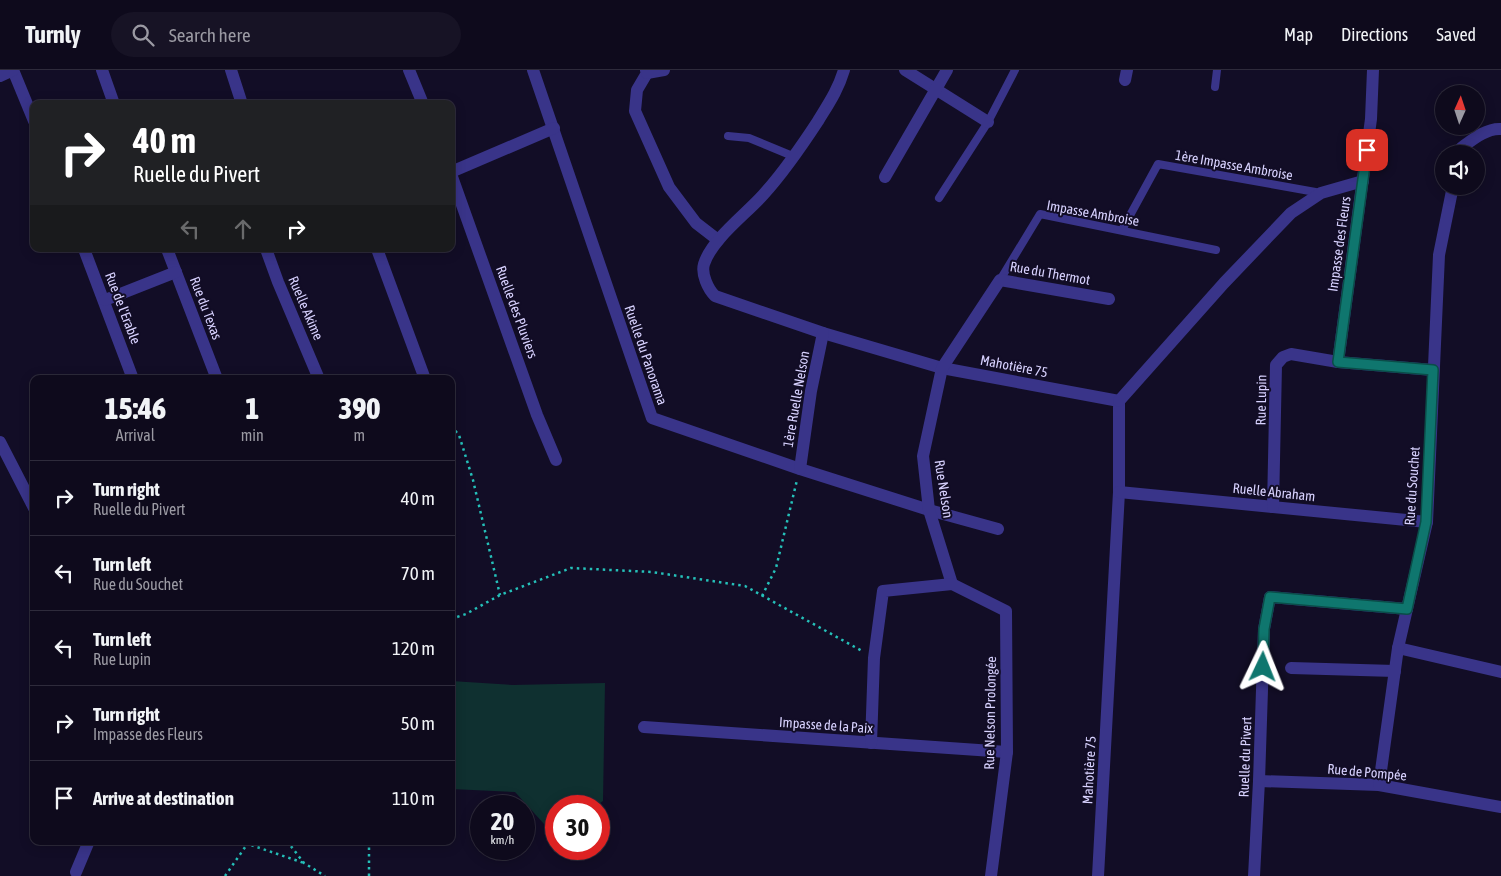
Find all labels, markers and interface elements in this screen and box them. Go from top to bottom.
search box [111,12,461,57]
text: Turnly [25,21,81,48]
icon: search [129,21,157,49]
text: Search here [169,24,251,46]
text: Map [1284,24,1313,45]
text: Directions [1341,24,1408,45]
text: Saved [1436,24,1476,45]
north arrow [1435,85,1485,135]
map controls [1435,85,1485,195]
icon: right [50,120,115,185]
text: 40 m [133,120,196,160]
pin [1346,129,1388,171]
icon: arrive [1353,136,1381,164]
button: sound [1435,145,1485,195]
street label: 1ère Impasse Ambroise [1174,147,1294,183]
text: Ruelle du Pivert [133,161,260,187]
street label: Impasse des Fleurs [1324,195,1354,293]
street label: Impasse Ambroise [1045,197,1141,229]
icon: left [176,215,204,243]
icon: ahead [229,215,257,243]
icon: right [282,215,310,243]
street label: Rue du Thermot [1009,258,1091,288]
street label: Ruelle des Pluviers [493,264,541,360]
street label: Rue de l'Erable [102,270,144,346]
street label: Rue du Texas [187,274,225,342]
street label: Ruelle Akime [285,274,327,342]
street label: Ruelle du Panorama [621,303,671,407]
street label: 1ère Ruelle Nelson [780,350,812,448]
street label: Mahotière 75 [979,352,1049,380]
street label: Rue Lupin [1253,374,1269,426]
text: 15:46 [104,391,166,425]
text: 1 [245,391,259,425]
text: 390 [338,391,380,425]
text: Arrival [116,426,155,444]
text: min [241,426,264,444]
text: m [354,426,365,444]
street label: Rue du Souchet [1401,446,1423,526]
street label: Rue Nelson [932,459,956,519]
text: Turn right [93,478,160,500]
street label: Ruelle Abraham [1232,480,1316,504]
icon: right [50,484,78,512]
text: 40 m [401,487,435,509]
text: Ruelle du Pivert [93,500,185,518]
text: Turn left [93,553,151,575]
icon: left [50,559,78,587]
text: 70 m [401,562,435,584]
text: Rue du Souchet [93,575,183,593]
text: Turn left [93,628,151,650]
icon: left [50,634,78,662]
text: 120 m [392,637,435,659]
position arrow [1236,640,1288,692]
text: Rue Lupin [93,650,151,668]
street label: Rue Nelson Prolongée [981,656,999,770]
text: Turn right [93,703,160,725]
icon: right [50,709,78,737]
text: 50 m [401,712,435,734]
street label: Impasse de la Paix [779,714,874,736]
street label: Ruelle du Pivert [1236,716,1254,798]
text: Impasse des Fleurs [93,725,203,743]
street label: Mahotière 75 [1079,735,1099,805]
street label: Rue de Pompée [1327,761,1407,783]
icon: arrive [50,784,78,812]
text: Arrive at destination [93,787,234,809]
text: 110 m [392,787,435,809]
speed limit sign: 30 [545,795,610,860]
text: 20 [491,807,514,835]
text: km/h [491,833,514,847]

